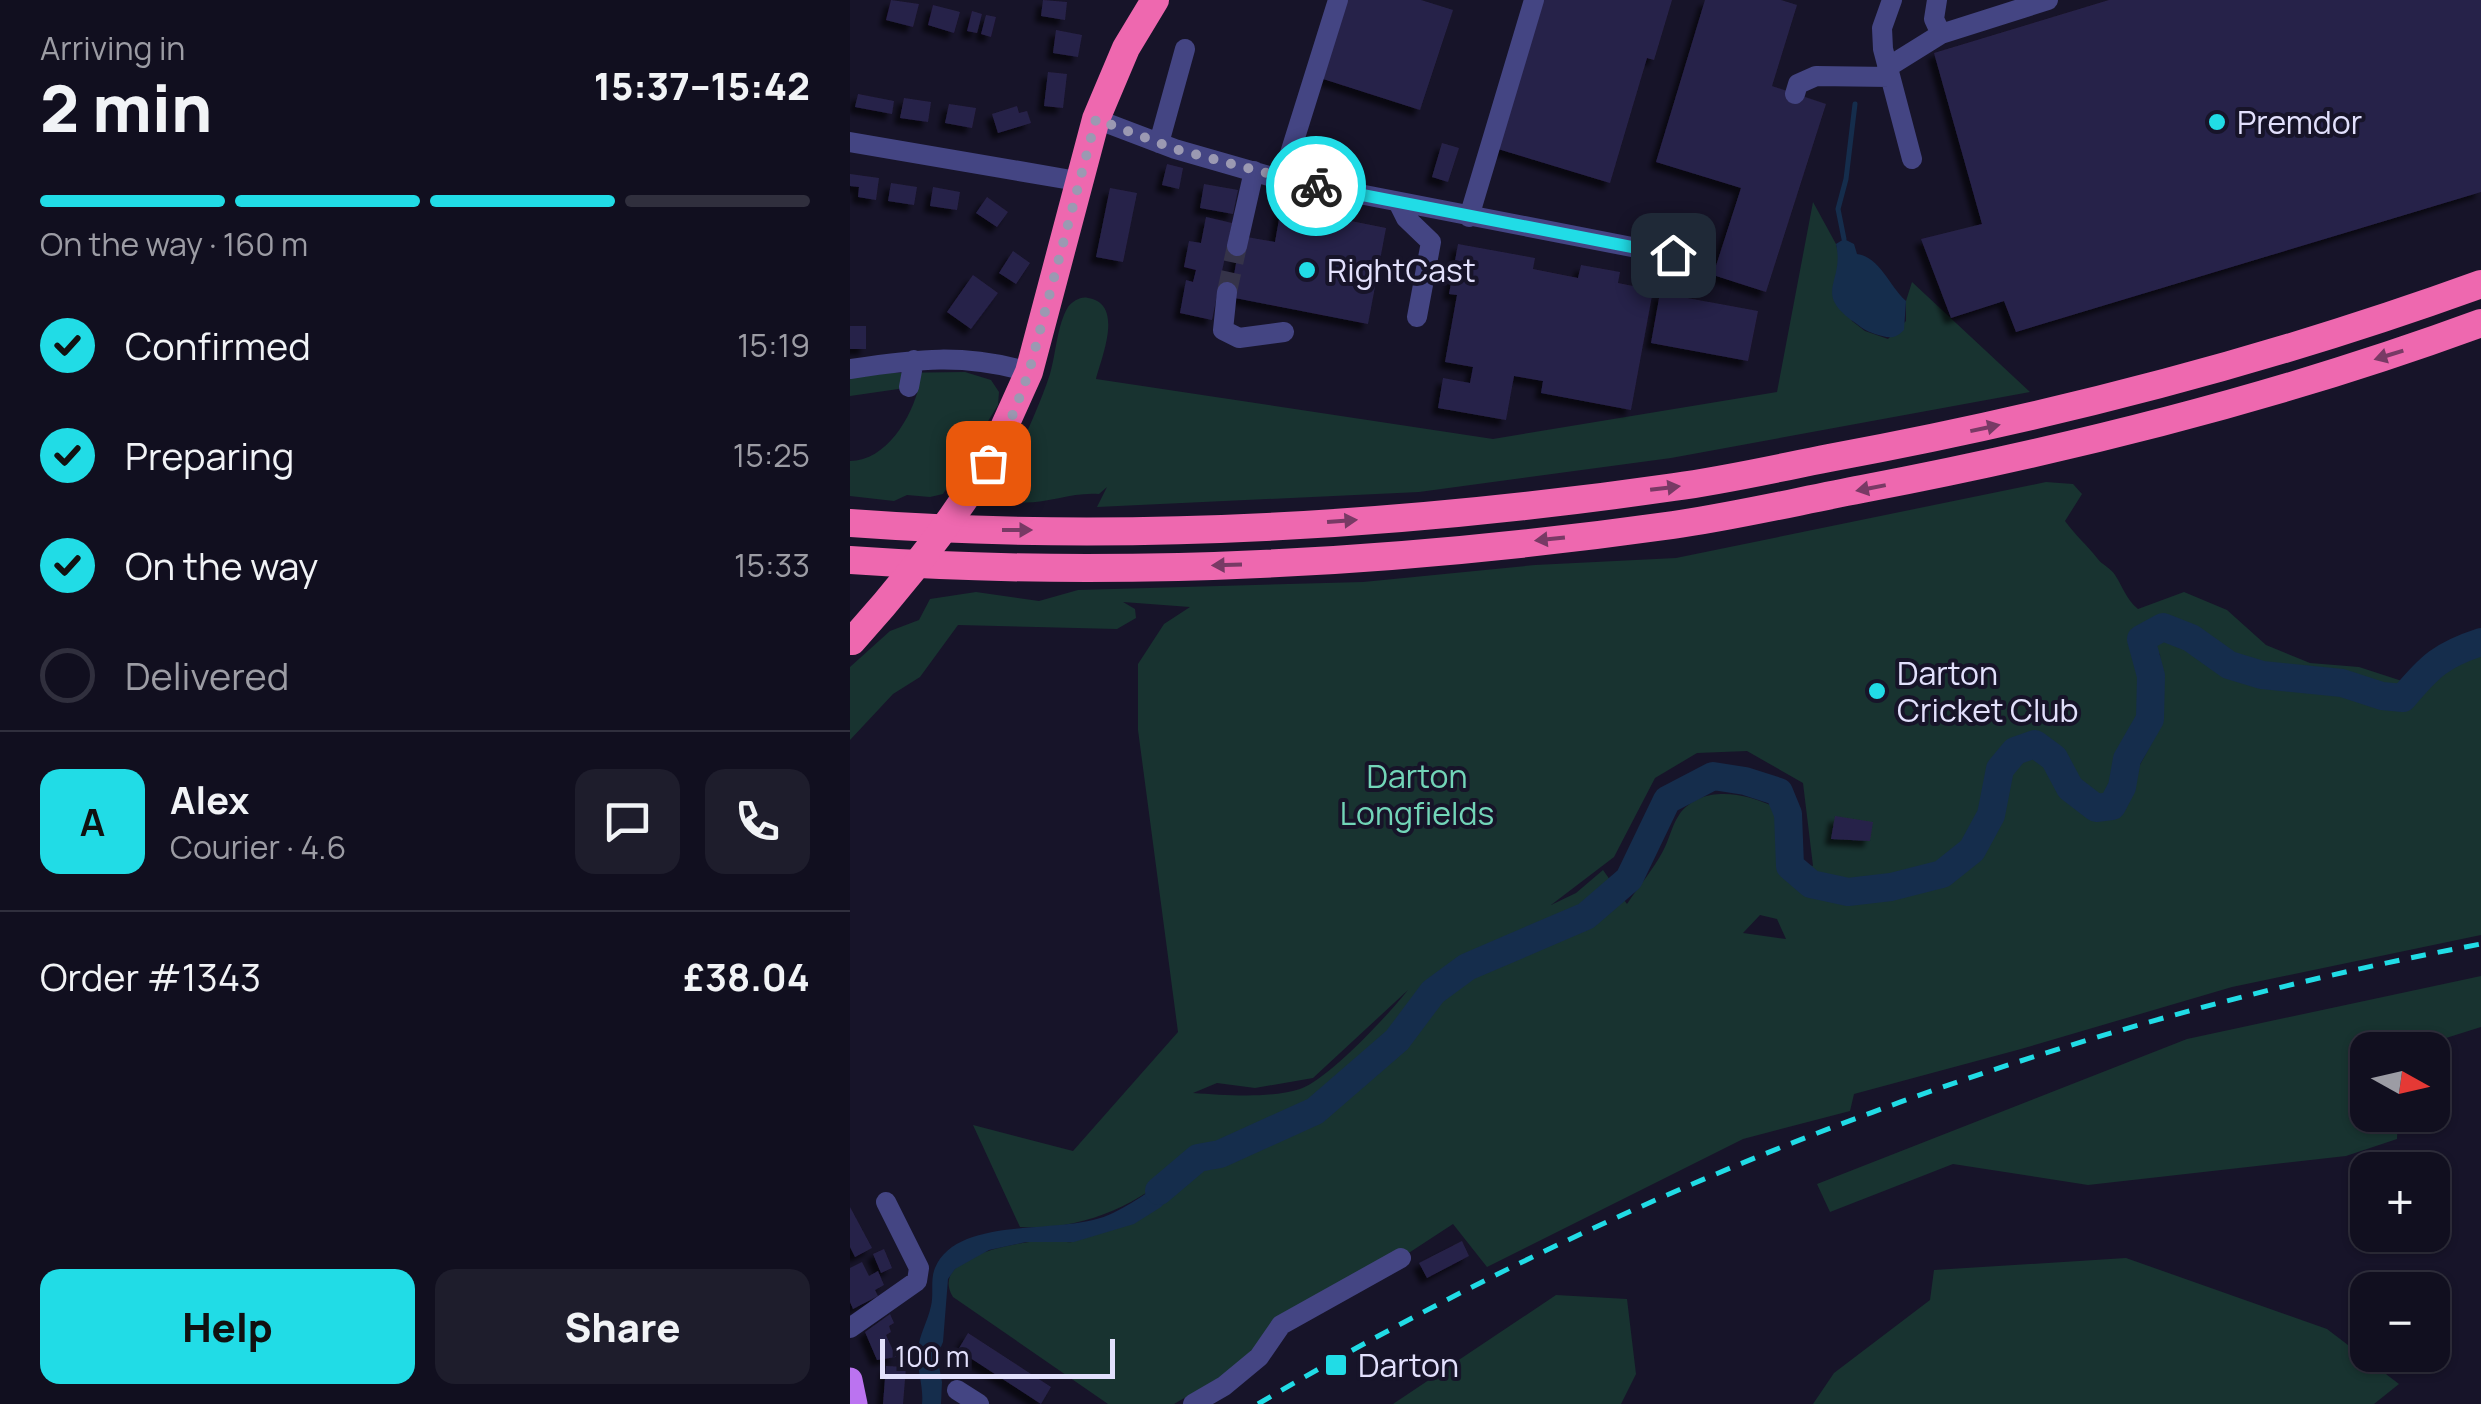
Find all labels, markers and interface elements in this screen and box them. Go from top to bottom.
text: Arriving in [40,26,185,70]
text: 15:37–15:42 [594,59,810,111]
text: 2 min [40,63,212,152]
place label: Premdor [2237,100,2362,144]
marker: Premdor [2206,111,2228,133]
courier [1266,136,1366,236]
icon: bike [1289,159,1344,214]
pin [1631,213,1716,298]
text: On the way · 160 m [40,222,308,266]
icon: home [1646,228,1701,283]
place label: RightCast [1327,248,1476,292]
marker: RightCast [1296,259,1318,281]
icon: check [40,318,95,373]
text: Confirmed [125,319,311,371]
text: 15:19 [737,323,810,367]
one-way arrow [2373,348,2404,363]
one-way arrow [1970,420,2001,436]
pin [946,421,1031,506]
icon: check [40,428,95,483]
text: Preparing [125,429,294,481]
text: 15:25 [733,433,810,477]
icon: bag [961,436,1016,491]
one-way arrow [1650,480,1682,496]
one-way arrow [1855,480,1886,496]
one-way arrow [1327,513,1358,529]
one-way arrow [1002,522,1034,538]
one-way arrow [1534,531,1566,547]
icon: check [40,538,95,593]
text: On the way [125,539,318,591]
text: 15:33 [734,543,810,587]
one-way arrow [1210,557,1242,573]
text: Delivered [125,649,289,701]
place label: Darton Cricket Club [1897,651,2078,732]
marker: Darton Cricket Club [1866,680,1888,702]
park label: Darton Longfields [1340,754,1494,835]
button: chat [575,769,680,874]
button: phone [705,769,810,874]
text: Alex [170,773,249,825]
text: A [80,795,105,847]
text: Courier · 4.6 [170,825,346,869]
text: Order #1343 [40,950,261,1002]
text: £38.04 [683,950,810,1002]
north arrow [2350,1032,2450,1132]
map controls [2350,1032,2450,1372]
button: + [2350,1152,2450,1252]
button: Help [40,1269,415,1384]
button: Share [435,1269,810,1384]
button: − [2350,1272,2450,1372]
scale bar [880,1334,1115,1378]
text: 100 m [895,1337,969,1375]
place label: Darton [1358,1343,1459,1387]
marker: Darton [1323,1352,1349,1378]

